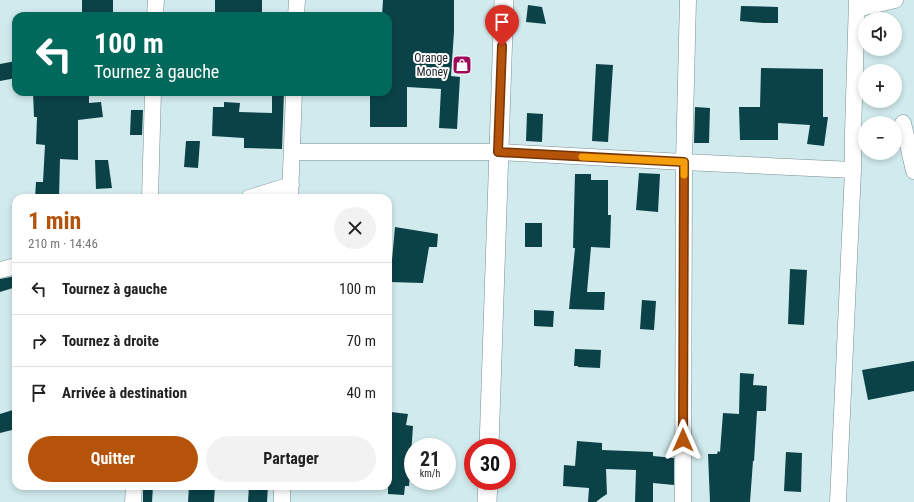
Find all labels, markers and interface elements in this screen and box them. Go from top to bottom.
pin [485,5,519,46]
icon: arrive [491,11,513,33]
map controls [858,12,902,160]
button: sound [858,12,902,56]
text: 100 m [94,27,164,60]
icon: left [28,28,80,80]
place label: Orange Money [414,51,448,79]
shop icon: Orange Money [451,54,473,76]
text: Tournez à gauche [94,61,219,82]
button: + [858,64,902,108]
button: − [858,116,902,160]
text: 1 min [28,207,81,235]
button: close [334,207,376,249]
text: 210 m · 14:46 [28,236,98,251]
icon: left [28,278,50,300]
text: Tournez à gauche [62,280,167,298]
text: 100 m [339,280,376,298]
icon: right [28,330,50,352]
text: Tournez à droite [62,332,159,350]
text: 70 m [346,332,376,350]
icon: arrive [28,382,50,404]
text: Arrivée à destination [62,384,187,402]
text: 40 m [346,384,376,402]
position arrow [662,419,704,461]
button: Quitter [28,436,198,482]
button: Partager [206,436,376,482]
speed limit sign: 30 [464,438,516,490]
text: 21 [420,447,440,471]
text: km/h [420,468,440,479]

